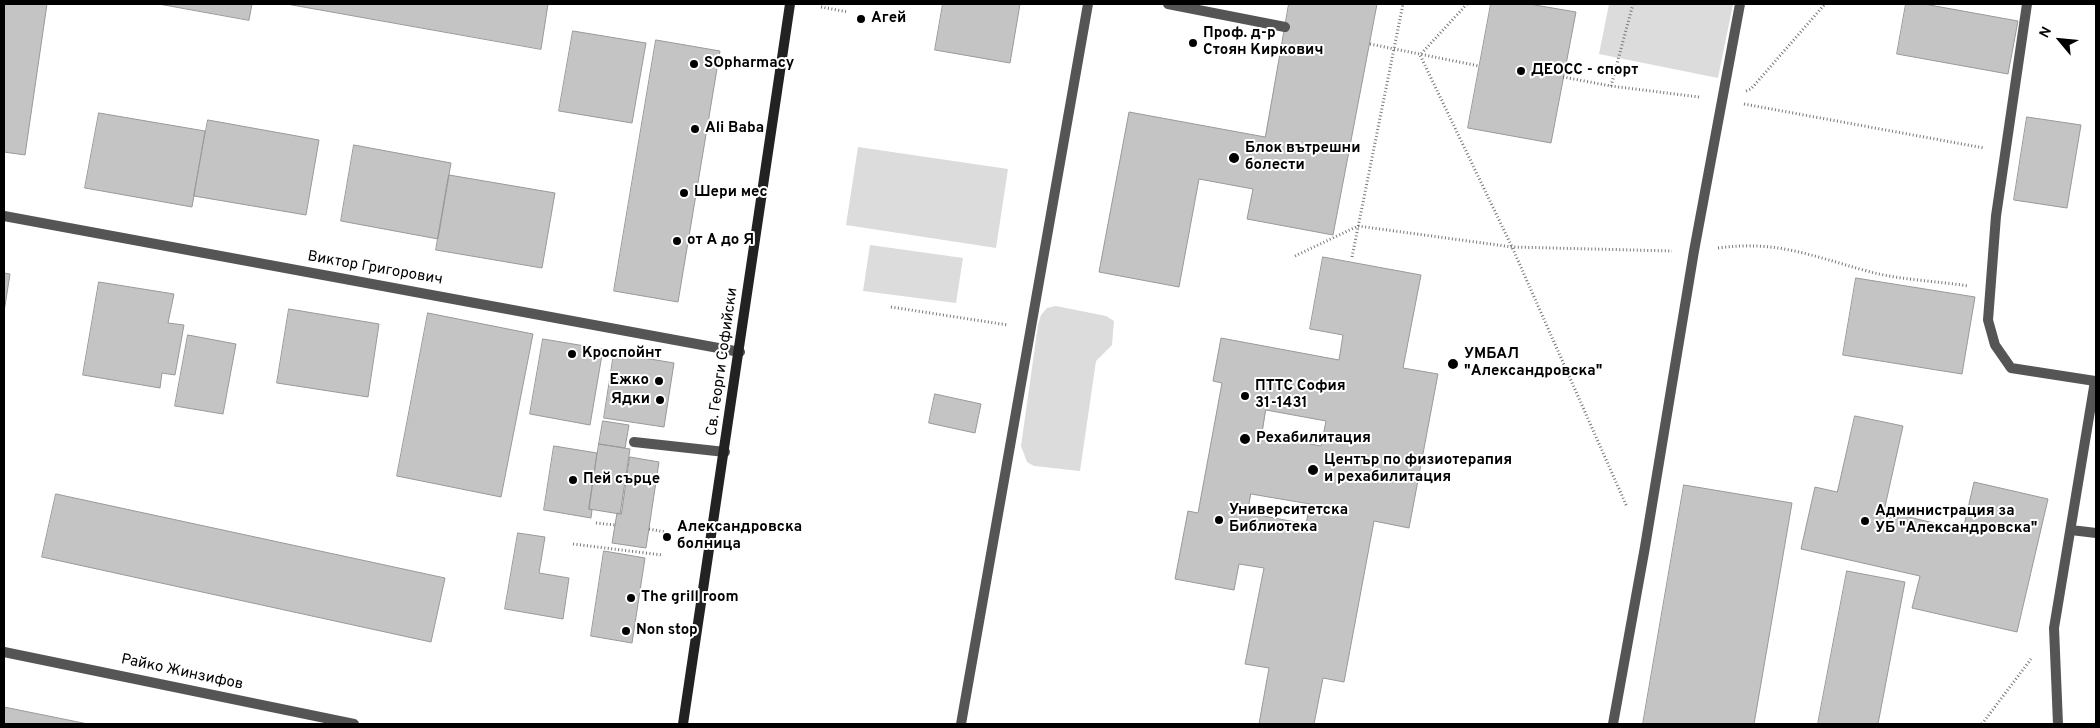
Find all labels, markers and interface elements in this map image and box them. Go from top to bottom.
place label: Агей [871,10,906,28]
marker: Агей [855,13,867,25]
north arrow [2035,15,2085,65]
text: N [2036,24,2056,41]
place label: Проф. д-р Стоян Киркович [1203,25,1323,60]
marker: Проф. д-р Стоян Киркович [1187,37,1199,49]
place label: SOpharmacy [704,55,794,73]
marker: SOpharmacy [688,58,700,70]
place label: ДЕОСС - спорт [1531,62,1638,80]
marker: ДЕОСС - спорт [1515,65,1527,77]
place label: Ali Baba [705,120,764,138]
marker: Ali Baba [689,123,701,135]
place label: Блок вътрешни болести [1245,140,1360,175]
marker: Блок вътрешни болести [1227,151,1241,165]
place label: Шери мес [694,184,768,202]
marker: Шери мес [678,187,690,199]
place label: от А до Я [687,232,754,250]
marker: от А до Я [671,235,683,247]
street label: Виктор Григорович [306,248,444,290]
street label: Св. Георги Софийски [704,287,742,437]
place label: Кроспойнт [582,345,662,363]
place label: УМБАЛ "Александровска" [1464,346,1602,381]
marker: Кроспойнт [566,348,578,360]
marker: УМБАЛ "Александровска" [1446,357,1460,371]
place label: Ежко [610,372,649,390]
marker: Ежко [653,375,665,387]
place label: ПТТС София 31-1431 [1255,378,1346,413]
marker: ПТТС София 31-1431 [1239,390,1251,402]
place label: Ядки [611,391,650,409]
marker: Ядки [654,394,666,406]
place label: Рехабилитация [1256,430,1371,448]
marker: Рехабилитация [1238,432,1252,446]
place label: Център по физиотерапия и рехабилитация [1324,452,1512,487]
marker: Център по физиотерапия и рехабилитация [1306,463,1320,477]
place label: Пей сърце [583,471,660,489]
marker: Пей сърце [567,474,579,486]
place label: Университетска Библиотека [1229,502,1348,537]
place label: Администрация за УБ "Александровска" [1875,503,2037,538]
marker: Университетска Библиотека [1213,514,1225,526]
marker: Администрация за УБ "Александровска" [1859,515,1871,527]
place label: Александровска болница [677,519,802,554]
marker: Александровска болница [661,531,673,543]
place label: The grill room [641,589,739,607]
marker: The grill room [625,592,637,604]
place label: Non stop [636,622,698,640]
marker: Non stop [620,625,632,637]
street label: Райко Жинзифов [119,651,245,695]

